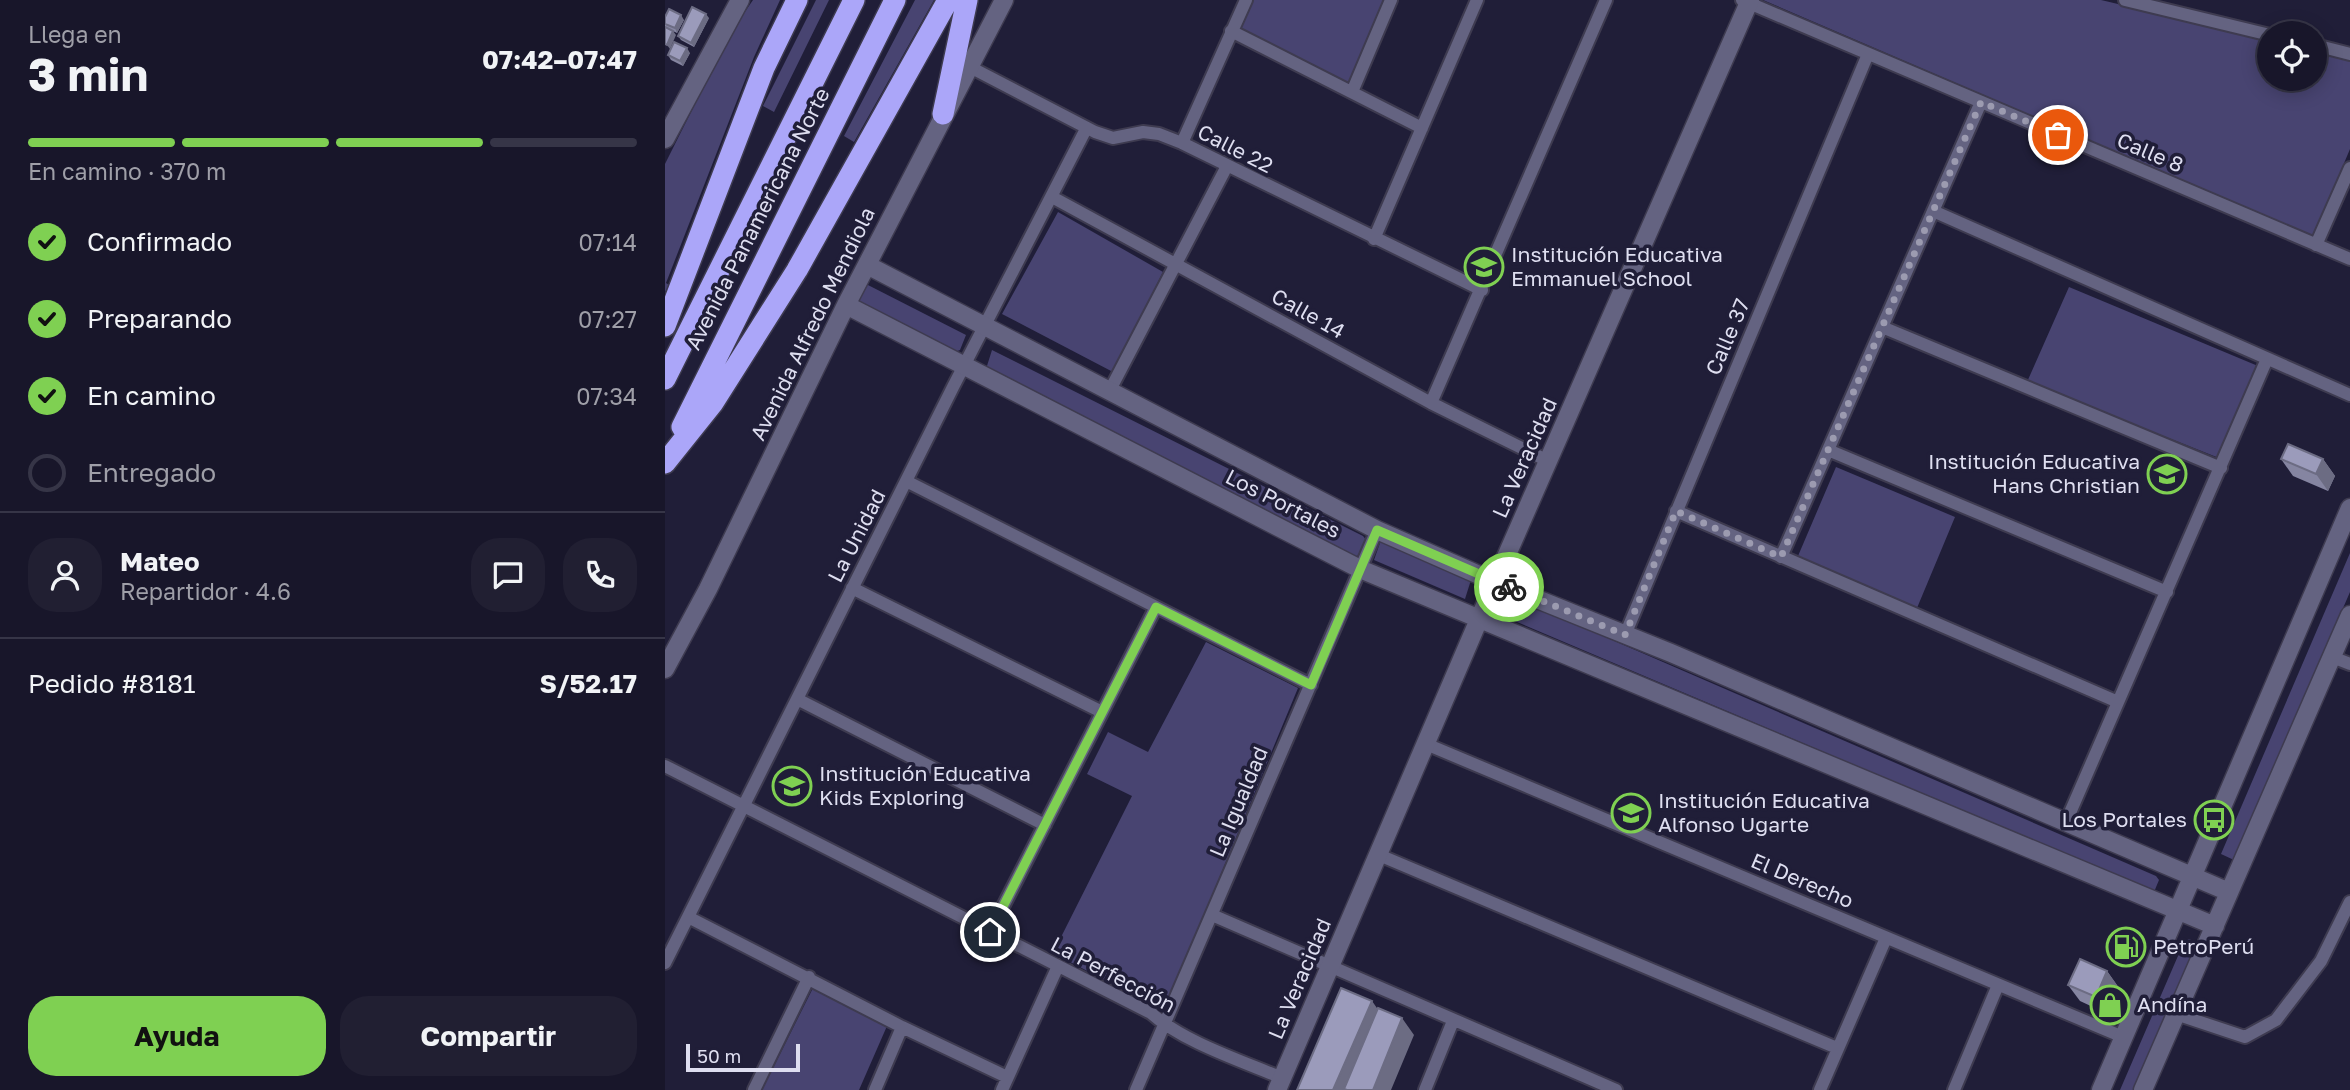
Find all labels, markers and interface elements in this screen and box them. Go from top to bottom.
text: Llega en [28,20,122,48]
map controls [2257,21,2327,91]
button: locate [2257,21,2327,91]
text: 07:42–07:47 [482,44,637,75]
text: 3 min [28,46,148,101]
street label: Avenida Panamericana Norte [680,83,835,354]
pin [2028,105,2088,165]
icon: bag [2039,116,2077,154]
street label: Calle 22 [1193,118,1278,178]
street label: Calle 8 [2113,127,2188,178]
text: En camino · 370 m [28,157,226,185]
street label: Avenida Alfredo Mendiola [744,203,880,444]
icon: check [28,223,66,261]
text: Confirmado [87,226,232,257]
text: 07:14 [578,228,637,256]
place label: Institución Educativa Emmanuel School [1511,241,1723,291]
school or university icon: Institución Educativa Emmanuel School [1463,246,1505,288]
street label: Calle 14 [1267,282,1350,344]
street label: Calle 37 [1699,295,1755,379]
icon: check [28,300,66,338]
text: Preparando [87,303,232,334]
text: 07:27 [578,305,637,333]
icon: check [28,377,66,415]
text: En camino [87,380,216,411]
text: 07:34 [576,382,637,410]
street label: La Veracidad [1486,393,1562,522]
place label: Institución Educativa Hans Christian [1928,448,2140,498]
school or university icon: Institución Educativa Hans Christian [2146,453,2188,495]
text: Entregado [87,457,216,488]
street label: Los Portales [1222,463,1345,543]
street label: La Unidad [822,485,891,586]
button: person [28,538,102,612]
button: chat [471,538,545,612]
button: phone [563,538,637,612]
text: Mateo [120,546,200,577]
courier [1474,552,1544,622]
icon: bike [1490,568,1528,606]
text: Repartidor · 4.6 [120,577,291,605]
text: Pedido #8181 [28,668,196,699]
text: S/52.17 [539,668,637,699]
street label: La Igualdad [1203,742,1273,861]
place label: Institución Educativa Kids Exploring [819,760,1031,810]
school or university icon: Institución Educativa Kids Exploring [771,765,813,807]
place label: Institución Educativa Alfonso Ugarte [1658,787,1870,837]
school or university icon: Institución Educativa Alfonso Ugarte [1610,792,1652,834]
bus stop icon: Los Portales [2193,799,2235,841]
place label: Los Portales [2061,806,2187,832]
street label: El Derecho [1747,847,1858,913]
pin [960,902,1020,962]
icon: home [971,913,1009,951]
street label: La Veracidad [1262,914,1336,1043]
fuel station icon: PetroPerú [2105,926,2147,968]
street label: La Perfección [1047,930,1180,1018]
place label: PetroPerú [2153,933,2254,959]
shop icon: Andína [2089,984,2131,1026]
place label: Andína [2137,991,2207,1017]
button: Ayuda [28,996,326,1076]
button: Compartir [340,996,637,1076]
scale bar [686,1041,800,1073]
text: 50 m [697,1044,741,1067]

